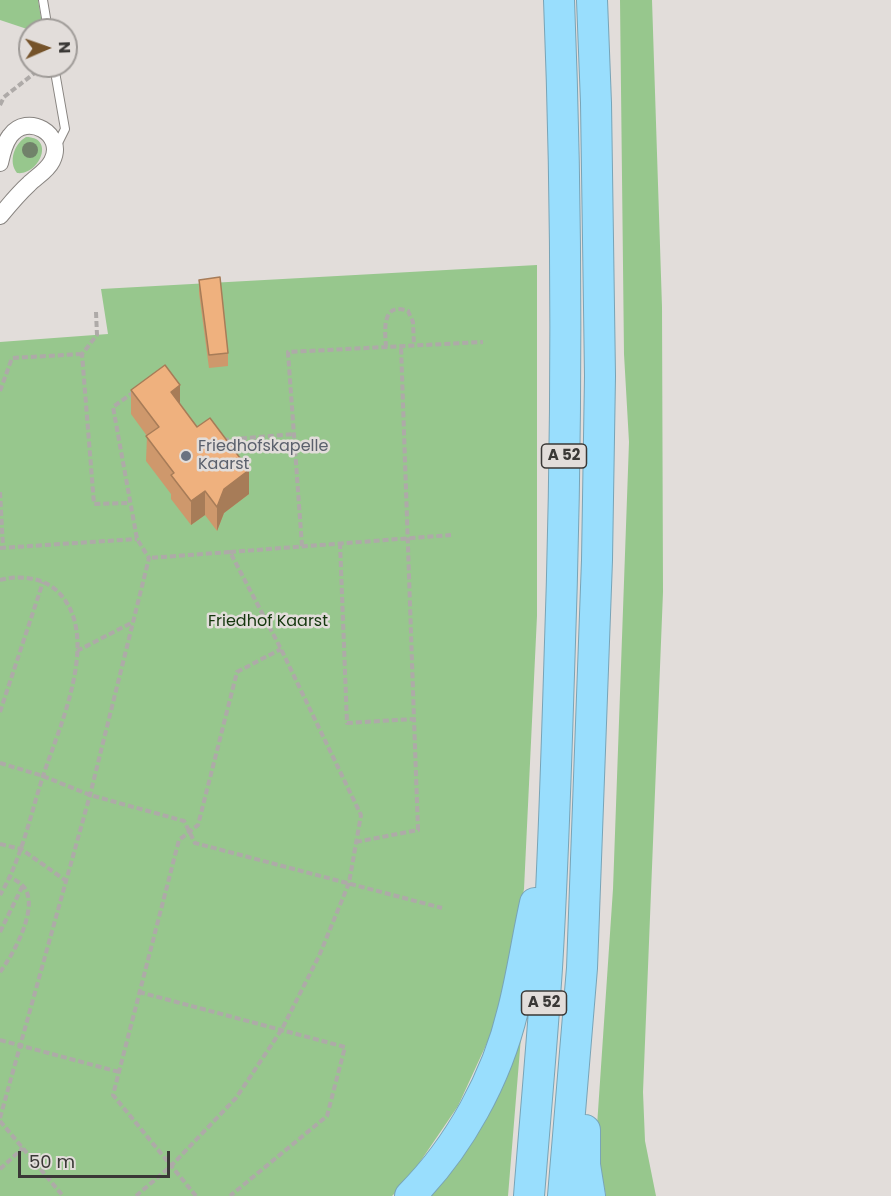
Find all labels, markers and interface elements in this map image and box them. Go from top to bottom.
north arrow [18,18,78,78]
text: N [53,41,76,54]
place label: Friedhofskapelle Kaarst [198,437,328,475]
road number: A 52 [542,444,586,468]
marker: Friedhofskapelle Kaarst [179,449,193,463]
park label: Friedhof Kaarst [208,612,328,632]
road number: A 52 [522,991,566,1015]
scale bar [21,1139,172,1177]
text: 50 m [29,1149,75,1174]

